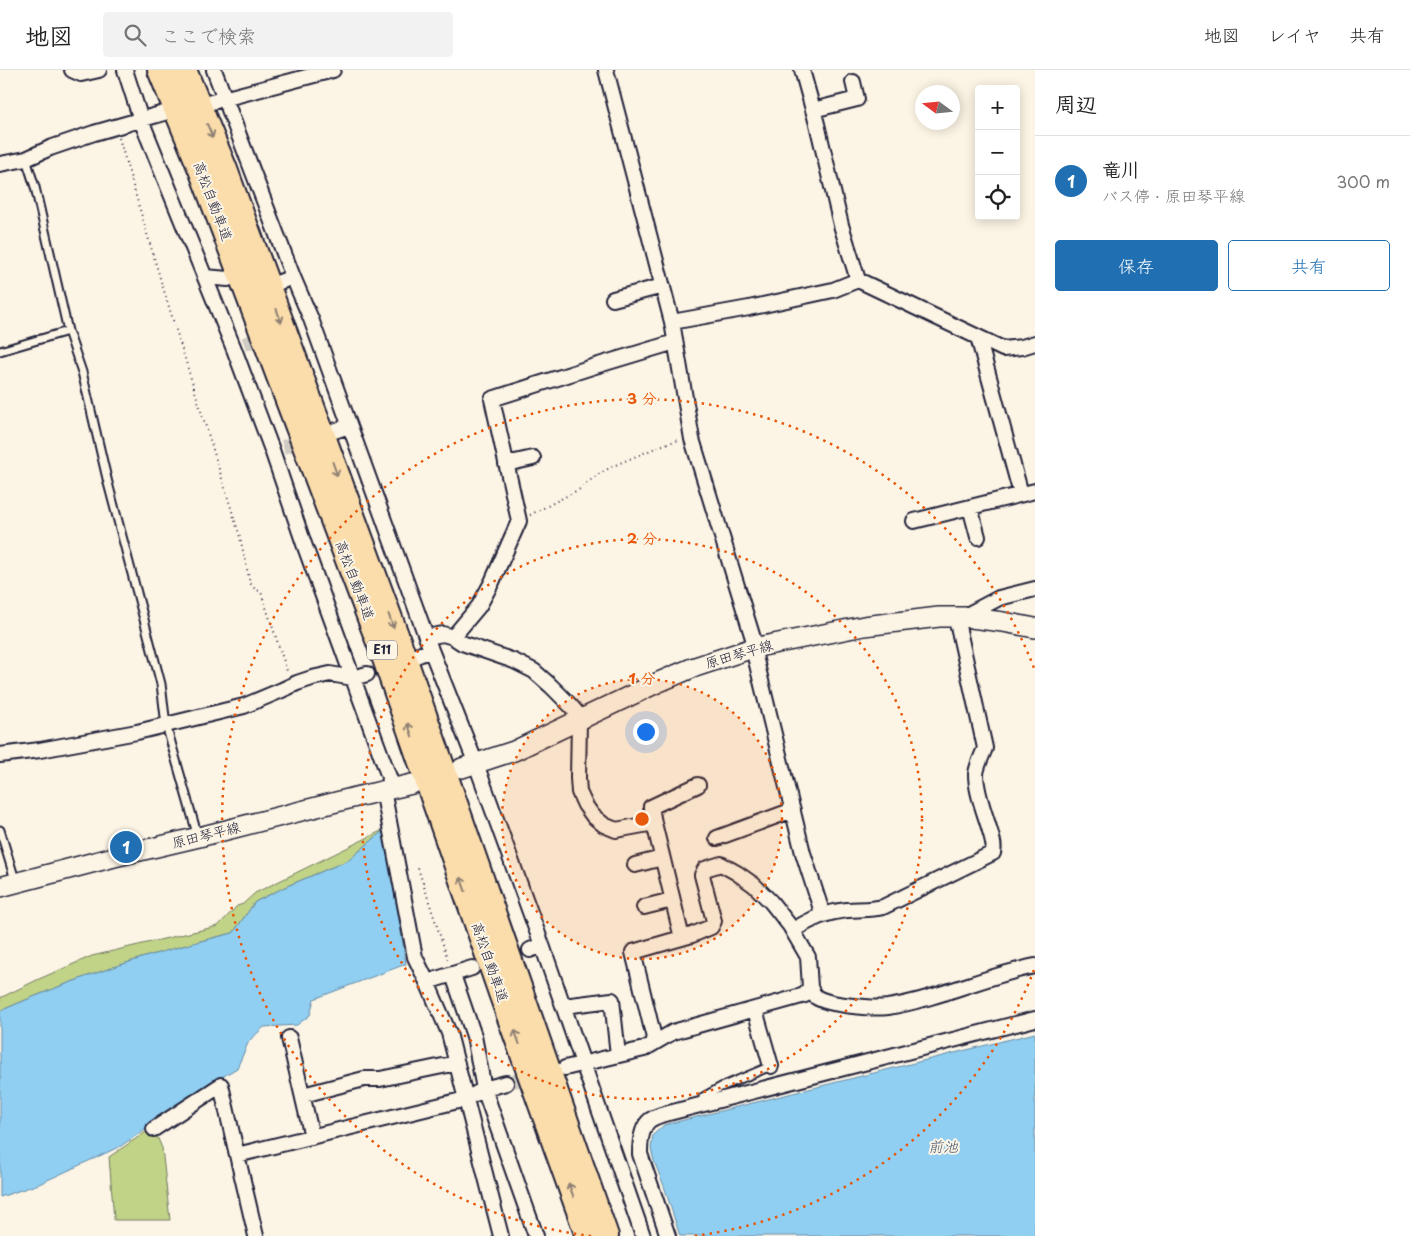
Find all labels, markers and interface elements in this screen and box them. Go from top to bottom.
search box [103,12,453,57]
text: 地図 [25,17,73,53]
icon: search [121,21,149,49]
text: ここで検索 [161,21,256,49]
text: 地図 [1204,21,1240,48]
text: レイヤ [1268,21,1321,48]
text: 共有 [1349,21,1385,48]
north arrow [915,85,960,130]
map controls [975,85,1020,220]
button: + [975,85,1020,130]
text: 周辺 [1055,87,1097,119]
one-way arrow [205,123,215,138]
button: − [975,130,1020,175]
text: 竜川 [1102,155,1140,183]
street label: 高松自動車道 [189,158,238,244]
text: 1 [1067,169,1075,193]
text: 300 m [1336,169,1390,193]
button: locate [975,175,1020,220]
text: バス停 · 原田琴平線 [1102,183,1245,207]
button: 保存 [1055,240,1218,291]
button: 共有 [1228,240,1390,291]
one-way arrow [275,308,284,323]
text: 3 分 [627,386,657,409]
one-way arrow [331,460,340,476]
text: 2 分 [627,526,657,549]
street label: 高松自動車道 [331,537,380,623]
one-way arrow [387,613,396,628]
street label: 原田琴平線 [702,634,775,673]
road number: E11 [367,640,397,660]
text: 1 分 [629,666,656,689]
your location [633,719,659,745]
one-way arrow [404,722,414,738]
centre of rings [633,810,651,828]
street label: 原田琴平線 [169,816,242,853]
pin: 1 [110,828,142,866]
one-way arrow [458,876,467,892]
street label: 高松自動車道 [467,919,514,1005]
one-way arrow [512,1030,521,1045]
water label: 前池 [928,1134,959,1157]
one-way arrow [566,1183,575,1198]

